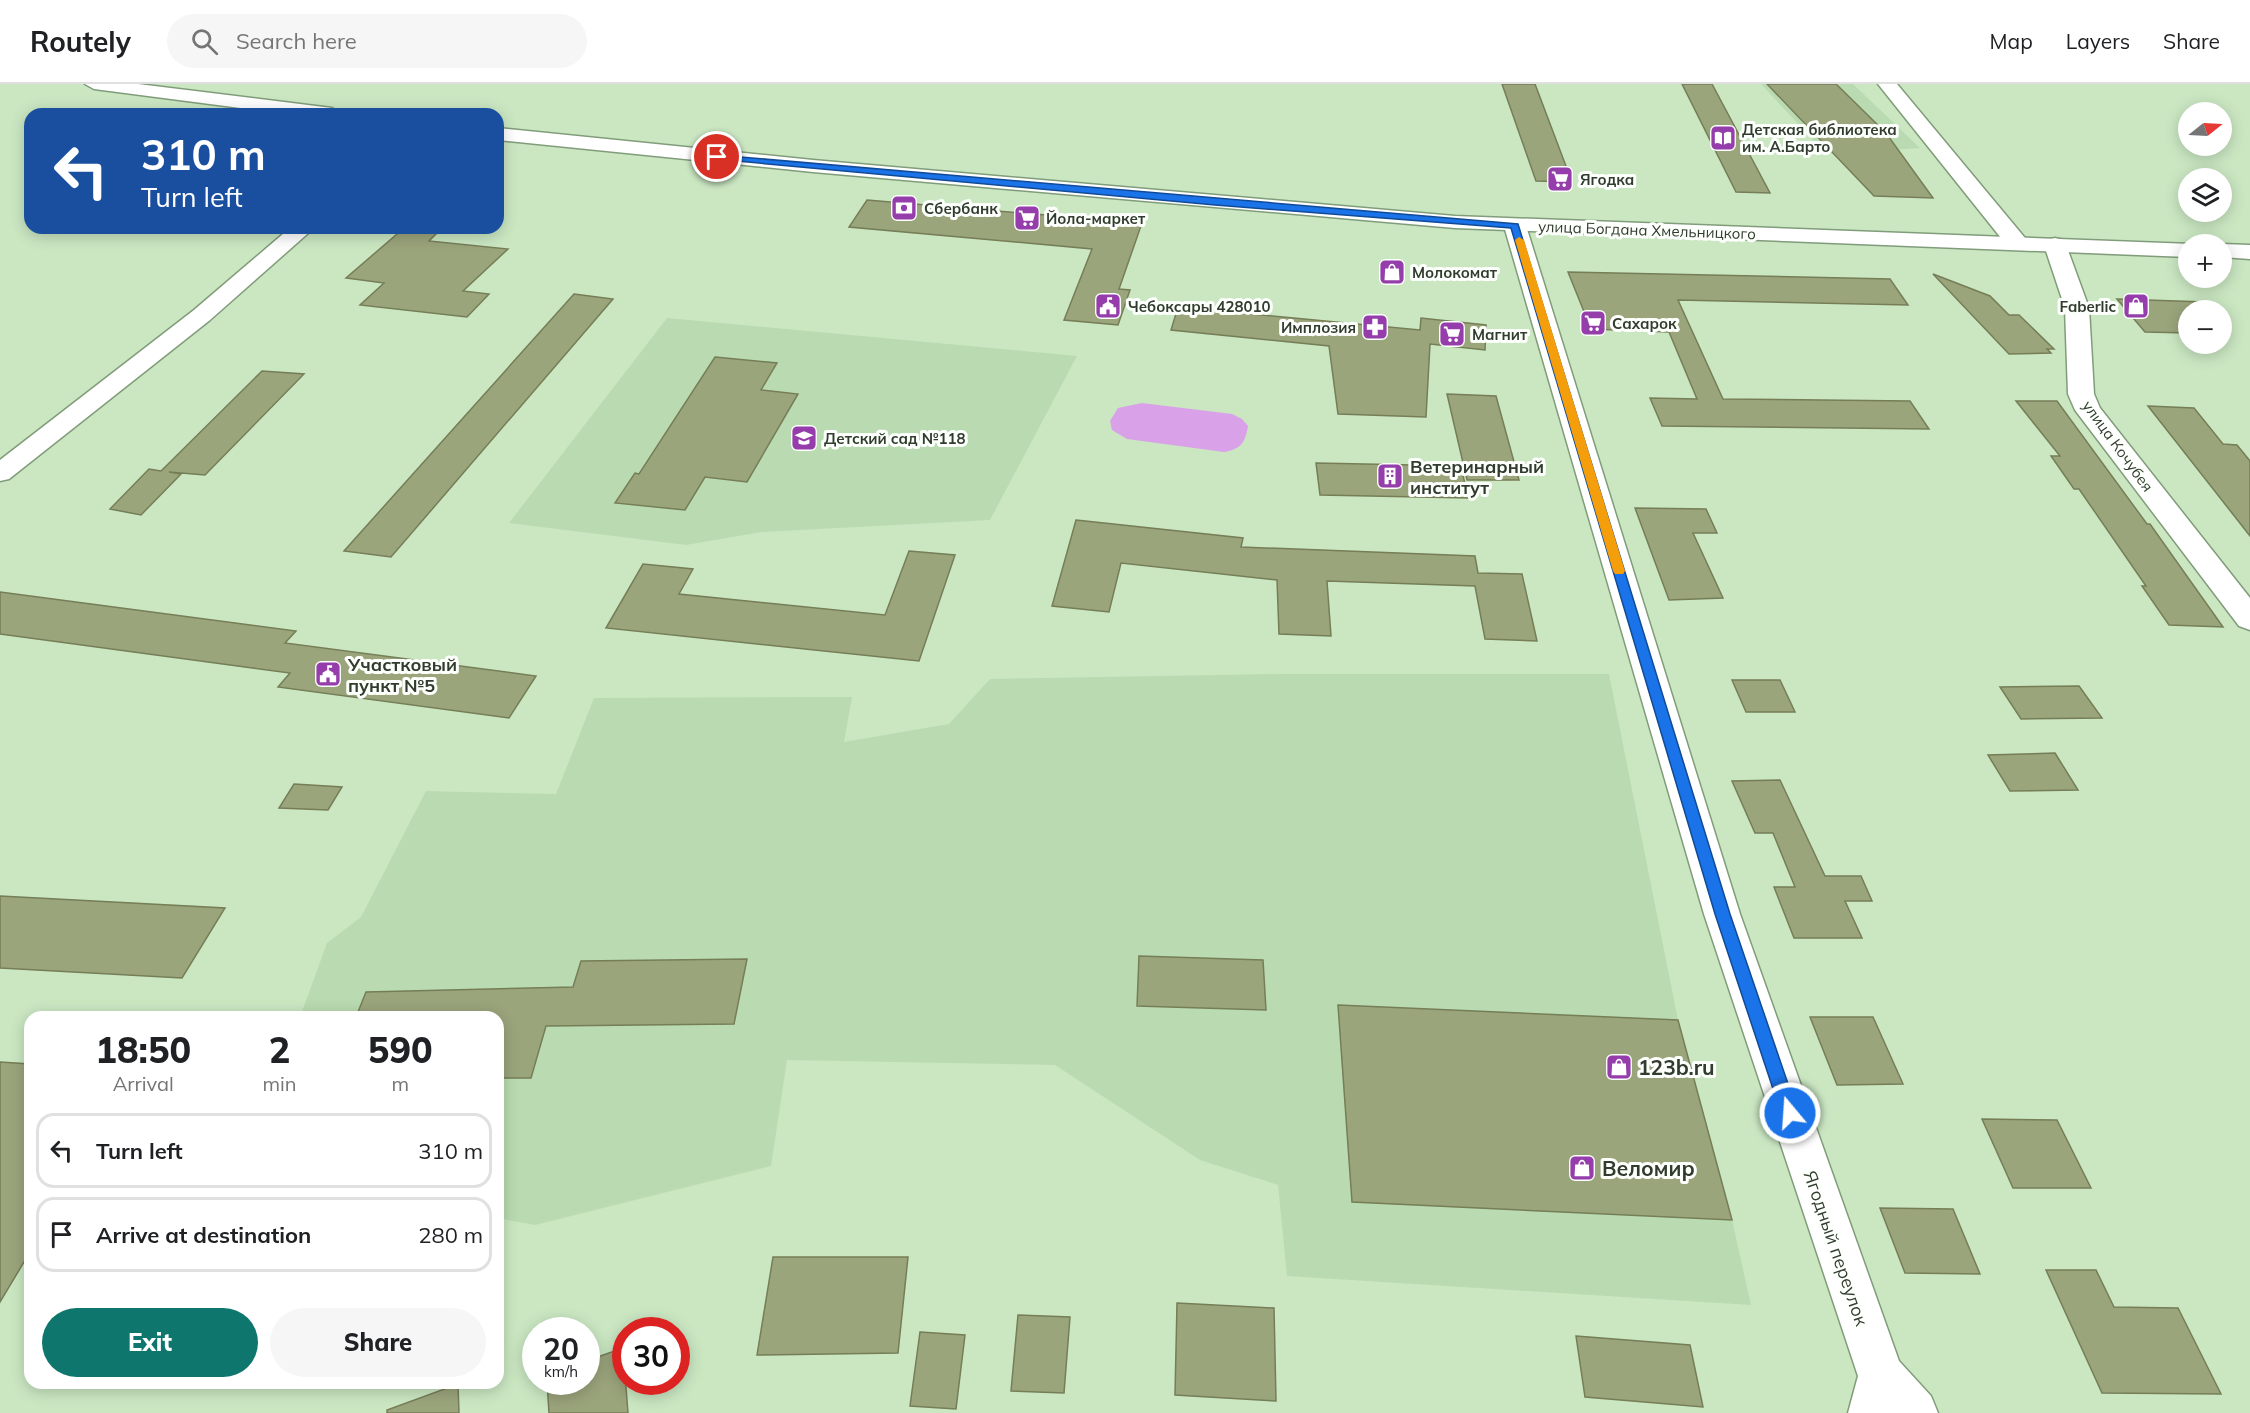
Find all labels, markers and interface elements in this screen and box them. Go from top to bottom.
search box [167,14,587,68]
text: Routely [30,24,131,59]
icon: search [188,25,221,58]
text: Search here [236,27,357,55]
text: Map [1990,28,2033,54]
text: Layers [2066,28,2130,54]
text: Share [2163,28,2220,54]
north arrow [2178,102,2232,156]
map controls [2178,102,2232,354]
place label: Детская библиотека им. А.Барто [1742,120,1897,156]
library icon: Детская библиотека им. А.Барто [1708,123,1738,153]
text: 310 m [141,128,266,181]
pin [691,131,742,182]
icon: left [42,132,120,210]
icon: arrive [700,140,733,173]
supermarket icon: Ягодка [1545,164,1575,194]
button: layers [2178,168,2232,222]
place label: Ягодка [1580,170,1634,189]
text: Turn left [141,180,243,214]
bank icon: Сбербанк [889,193,919,223]
place label: Сбербанк [924,199,998,218]
supermarket icon: Йола-маркет [1012,203,1042,233]
place label: Йола-маркет [1046,209,1146,228]
street label: улица Богдана Хмельницкого [1538,217,1756,243]
button: + [2178,234,2232,288]
shop icon: Молокомат [1377,257,1407,287]
place label: Молокомат [1412,263,1498,282]
public building icon: Чебоксары 428010 [1093,291,1123,321]
shop icon: Faberlic [2121,291,2151,321]
place label: Чебоксары 428010 [1128,297,1271,316]
place label: Faberlic [2060,297,2116,316]
button: − [2178,300,2232,354]
supermarket icon: Сахарок [1578,308,1608,338]
pharmacy icon: Имплозия [1360,312,1390,342]
place label: Сахарок [1612,314,1677,333]
place label: Имплозия [1281,318,1356,337]
supermarket icon: Магнит [1437,319,1467,349]
place label: Магнит [1472,325,1528,344]
street label: улица Кочубея [2079,397,2157,495]
school or university icon: Детский сад №118 [789,423,819,453]
place label: Детский сад №118 [824,429,965,448]
place label: Ветеринарный институт [1410,455,1544,499]
building icon: Ветеринарный институт [1375,461,1405,491]
place label: Участковый пункт №5 [347,653,457,697]
public building icon: Участковый пункт №5 [313,659,343,689]
text: 18:50 [95,1027,191,1072]
text: 2 [269,1027,290,1072]
text: 590 [368,1027,433,1072]
shop icon: 123b.ru [1604,1052,1634,1082]
place label: 123b.ru [1638,1054,1714,1080]
text: Arrival [113,1071,174,1096]
text: min [262,1071,297,1096]
text: m [391,1071,409,1096]
position arrow [1758,1081,1822,1145]
icon: left [45,1134,78,1167]
text: Turn left [96,1137,183,1165]
text: 310 m [418,1137,483,1165]
shop icon: Веломир [1567,1153,1597,1183]
place label: Веломир [1602,1155,1695,1181]
street label: Ягодный переулок [1799,1167,1873,1329]
icon: arrive [45,1218,78,1251]
text: Arrive at destination [96,1221,311,1249]
text: 280 m [418,1221,483,1249]
button: Exit [42,1308,258,1377]
button: Share [270,1308,486,1377]
speed limit sign: 30 [612,1317,690,1395]
text: 20 [543,1330,579,1368]
text: km/h [544,1362,578,1381]

